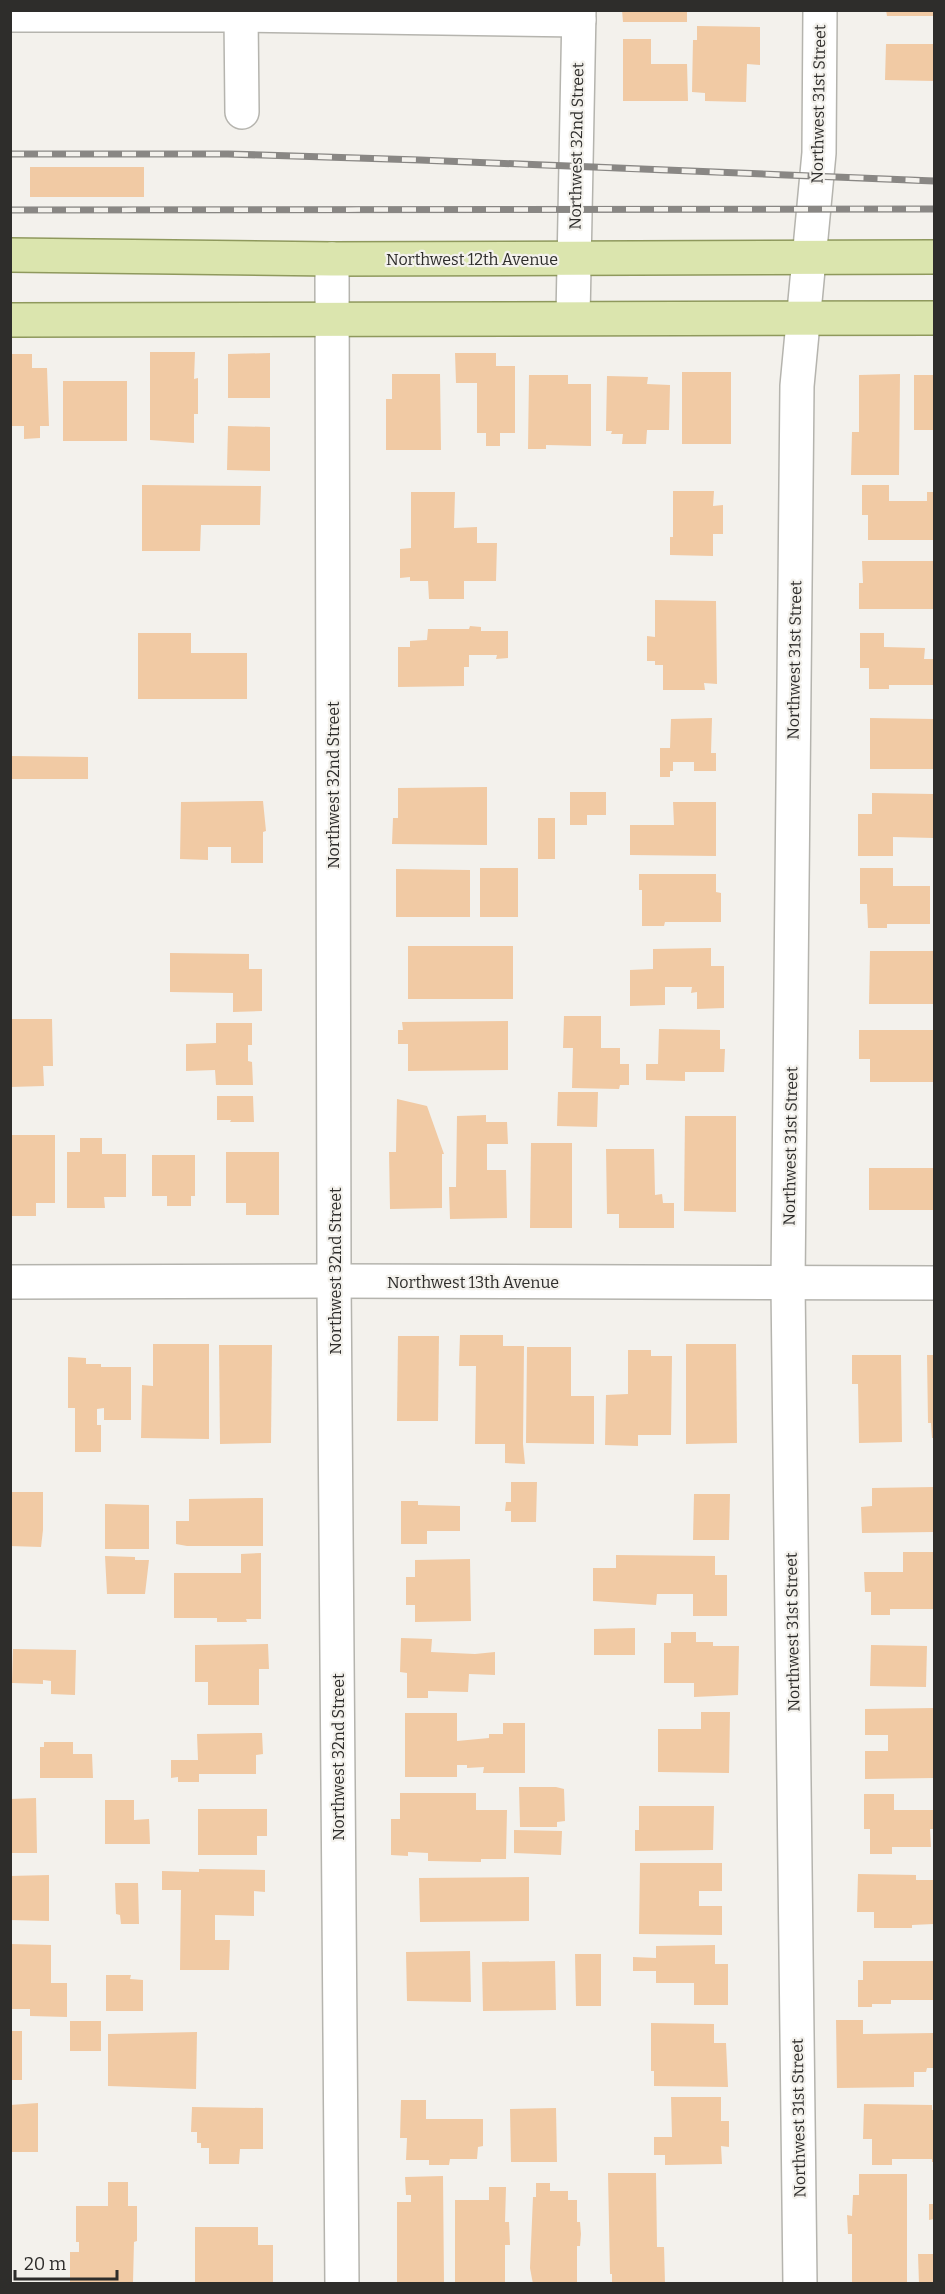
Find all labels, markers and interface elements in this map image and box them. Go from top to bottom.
street label: Northwest 31st Street [808,24,829,184]
street label: Northwest 32nd Street [566,62,587,230]
street label: Northwest 12th Avenue [386,250,558,269]
street label: Northwest 31st Street [784,580,805,740]
street label: Northwest 32nd Street [324,701,343,869]
street label: Northwest 31st Street [780,1066,801,1226]
street label: Northwest 32nd Street [326,1187,345,1355]
street label: Northwest 13th Avenue [387,1273,559,1292]
street label: Northwest 31st Street [782,1552,803,1712]
street label: Northwest 32nd Street [329,1673,348,1841]
street label: Northwest 31st Street [788,2038,809,2198]
scale bar [15,2243,117,2281]
text: 20 m [24,2253,66,2275]

